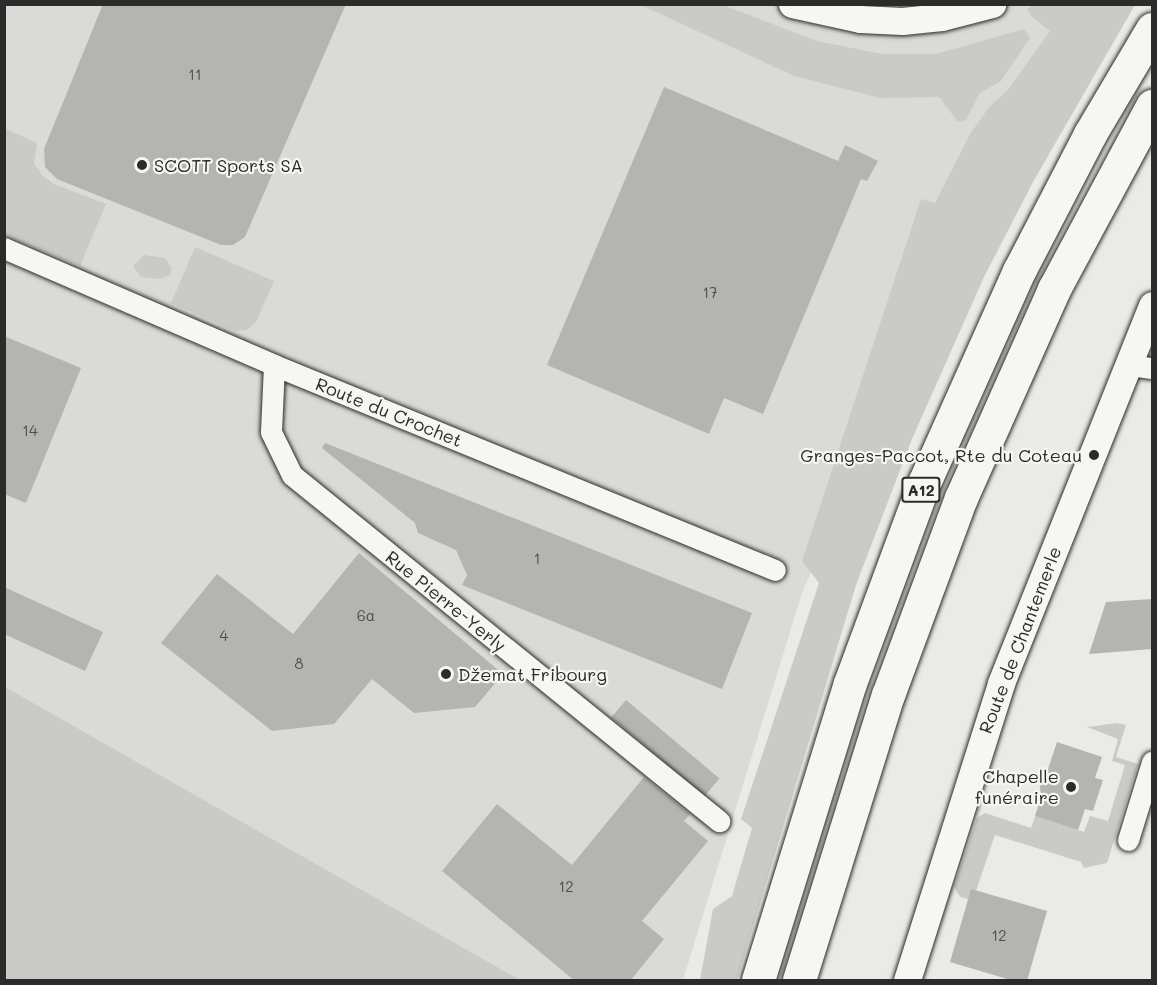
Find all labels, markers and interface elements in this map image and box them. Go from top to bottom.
house number: 11 [188,66,202,84]
place label: SCOTT Sports SA [154,154,303,176]
marker: SCOTT Sports SA [135,158,149,172]
house number: 17 [702,284,718,302]
street label: Route du Crochet [313,373,465,451]
house number: 14 [22,422,38,440]
place label: Granges-Paccot, Rte du Coteau [800,444,1082,466]
marker: Granges-Paccot, Rte du Coteau [1087,448,1101,462]
road number: A12 [900,477,942,503]
street label: Route de Chantemerle [974,543,1066,737]
street label: Rue Pierre-Yerly [381,546,511,656]
house number: 1 [534,550,540,568]
house number: 6a [357,607,375,625]
house number: 4 [220,627,228,645]
house number: 8 [294,655,304,673]
place label: Džemat Fribourg [458,663,607,685]
marker: Džemat Fribourg [439,667,453,681]
place label: Chapelle funéraire [975,766,1059,808]
marker: Chapelle funéraire [1064,780,1078,794]
house number: 12 [558,878,574,896]
house number: 12 [991,927,1007,945]

